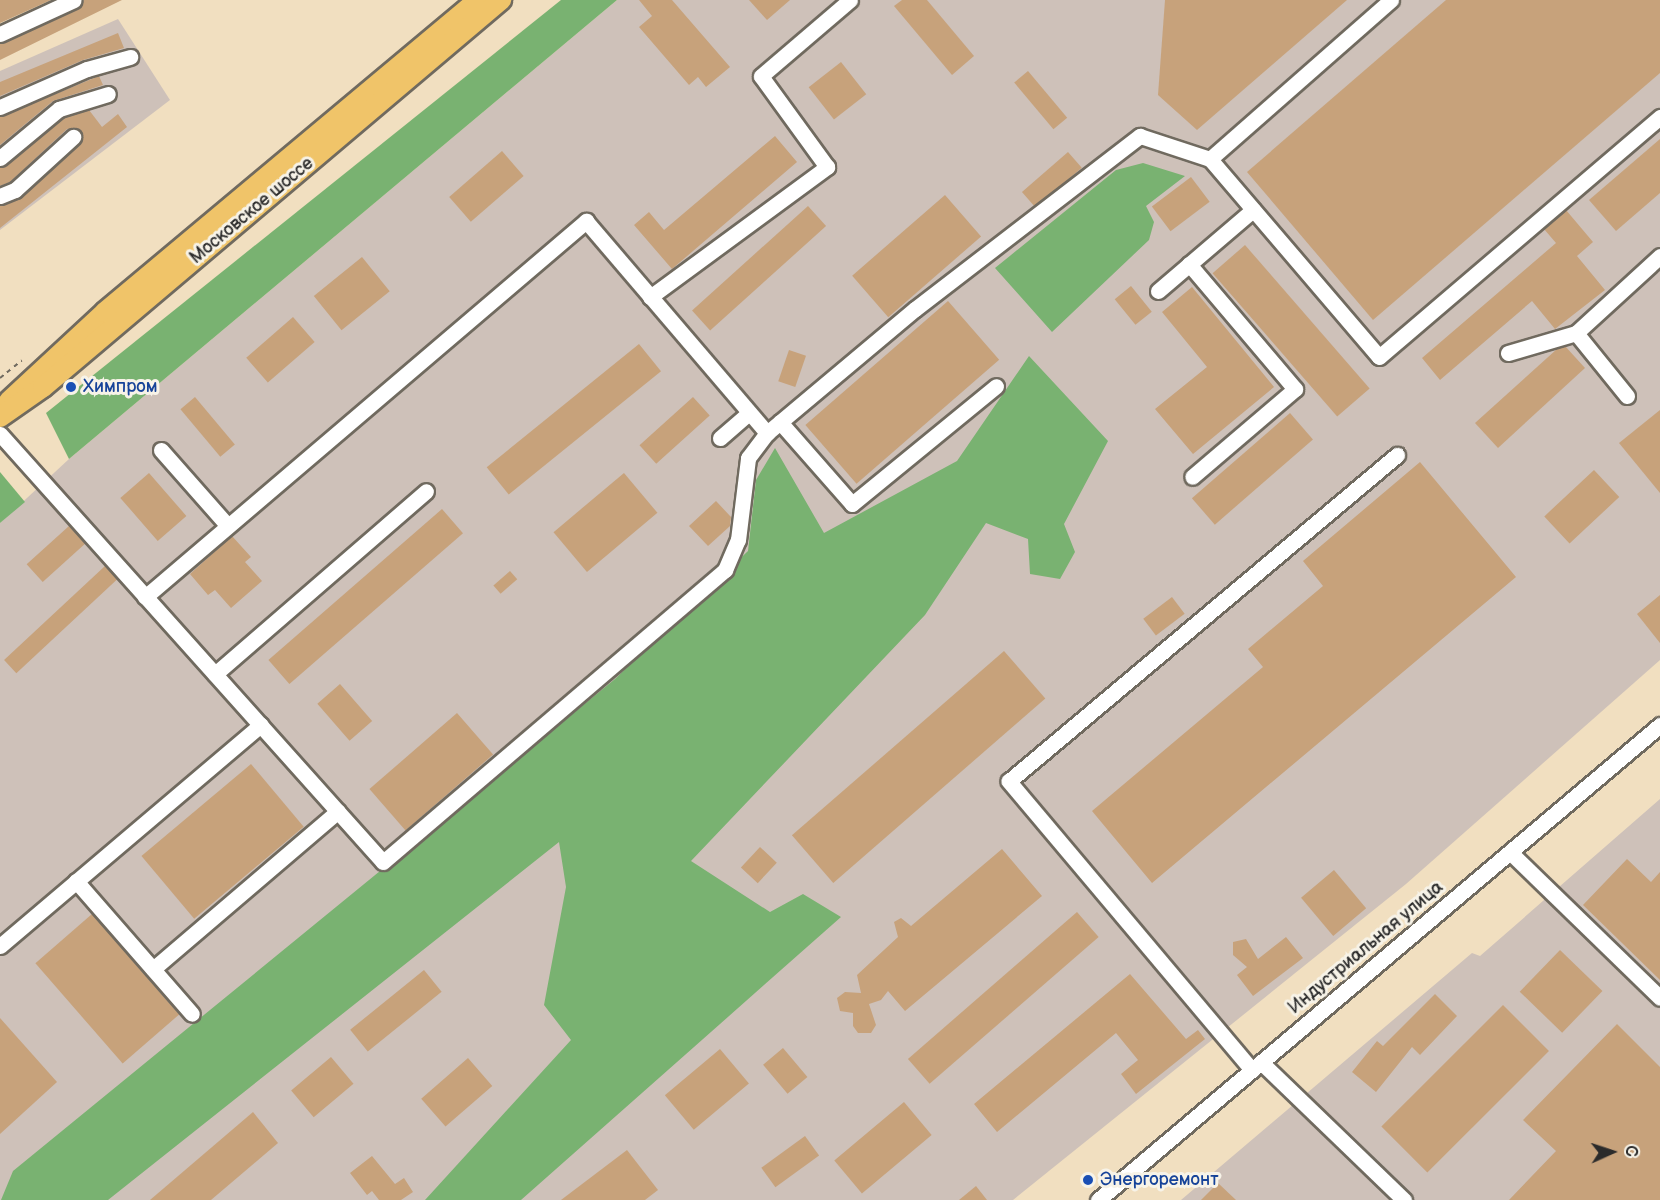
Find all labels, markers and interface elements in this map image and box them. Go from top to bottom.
street label: Московское шоссе [186,153,318,269]
place label: Химпром [83,376,158,398]
marker: Химпром [64,380,78,394]
street label: Индустриальная улица [1284,877,1448,1019]
north arrow [1582,1122,1642,1182]
text: С [1621,1145,1640,1157]
place label: Энергоремонт [1100,1169,1219,1191]
marker: Энергоремонт [1081,1173,1095,1187]

